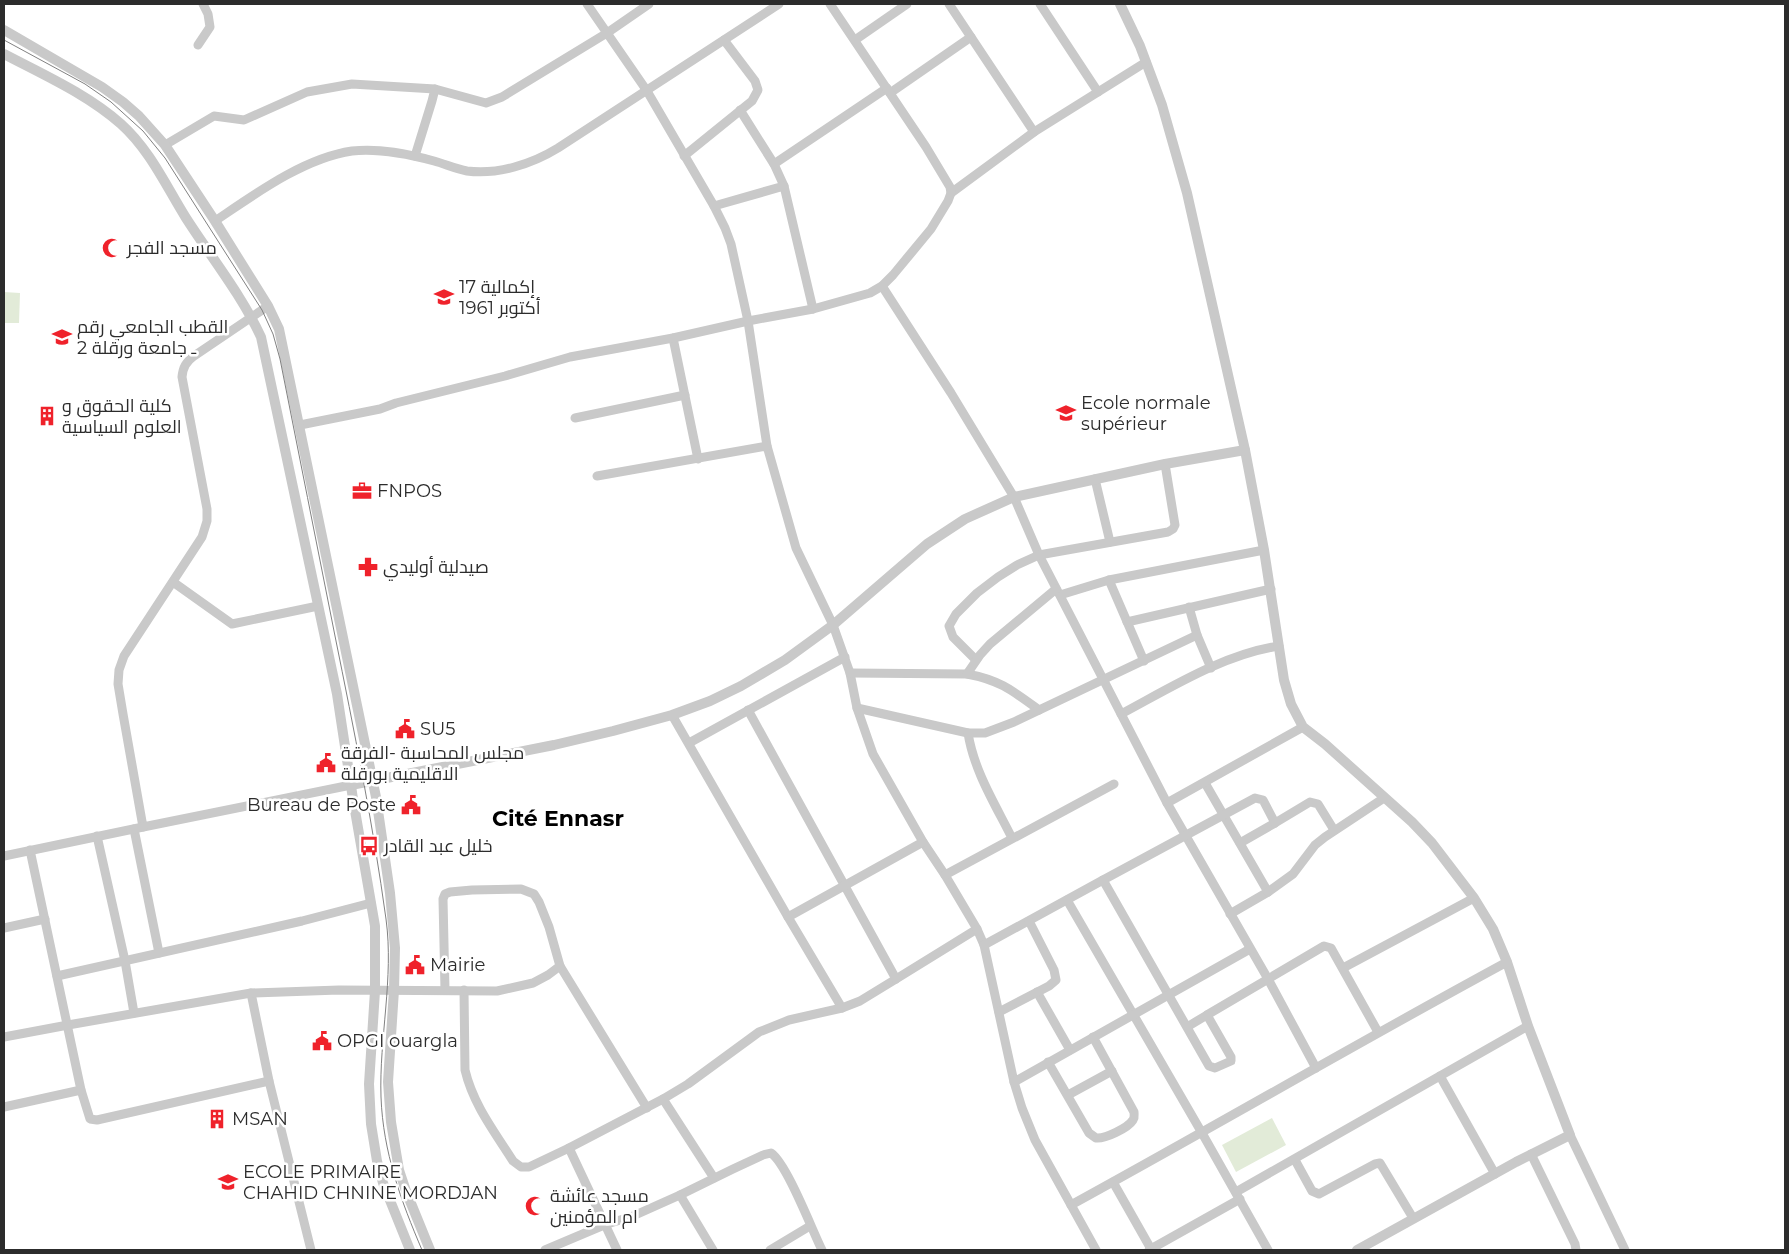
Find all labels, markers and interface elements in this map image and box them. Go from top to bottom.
mosque icon: مسجد الفجر [101,237,123,259]
place label: مسجد الفجر [126,237,217,259]
place label: إكمالية 17 أكتوبر 1961 [459,276,541,319]
school or university icon: إكمالية 17 أكتوبر 1961 [433,286,455,308]
place label: القطب الجامعي رقم 2 ـ جامعة ورقلة [77,316,228,359]
school or university icon: القطب الجامعي رقم 2 ـ جامعة ورقلة [51,326,73,348]
place label: Ecole normale supérieur [1081,392,1211,435]
place label: كلية الحقوق و العلوم السياسية [62,395,182,439]
school or university icon: Ecole normale supérieur [1055,402,1077,424]
building icon: كلية الحقوق و العلوم السياسية [36,405,58,427]
office icon: FNPOS [351,480,373,502]
place label: FNPOS [377,480,442,502]
pharmacy icon: صيدلية أوليدي [357,556,379,578]
place label: صيدلية أوليدي [383,556,489,581]
public building icon: SU5 [394,718,416,740]
place label: SU5 [420,718,456,740]
place label: مجلس المحاسبة -الفرقة الاقليمية بورقلة [341,742,524,785]
public building icon: مجلس المحاسبة -الفرقة الاقليمية بورقلة [315,752,337,774]
place label: Bureau de Poste [247,794,396,816]
public building icon: Bureau de Poste [400,794,422,816]
district label: Cité Ennasr [492,805,624,832]
bus stop icon: خليل عبد القادر [358,835,380,857]
place label: خليل عبد القادر [383,835,492,857]
public building icon: Mairie [404,954,426,976]
place label: Mairie [430,954,486,976]
public building icon: OPGI ouargla [311,1030,333,1052]
place label: OPGI ouargla [337,1030,458,1052]
building icon: MSAN [206,1108,228,1130]
place label: MSAN [232,1108,288,1130]
place label: ECOLE PRIMAIRE CHAHID CHNINE MORDJAN [243,1161,498,1204]
school or university icon: ECOLE PRIMAIRE CHAHID CHNINE MORDJAN [217,1171,239,1193]
place label: مسجد عائشة ام المؤمنين [550,1185,649,1229]
mosque icon: مسجد عائشة ام المؤمنين [524,1195,546,1217]

